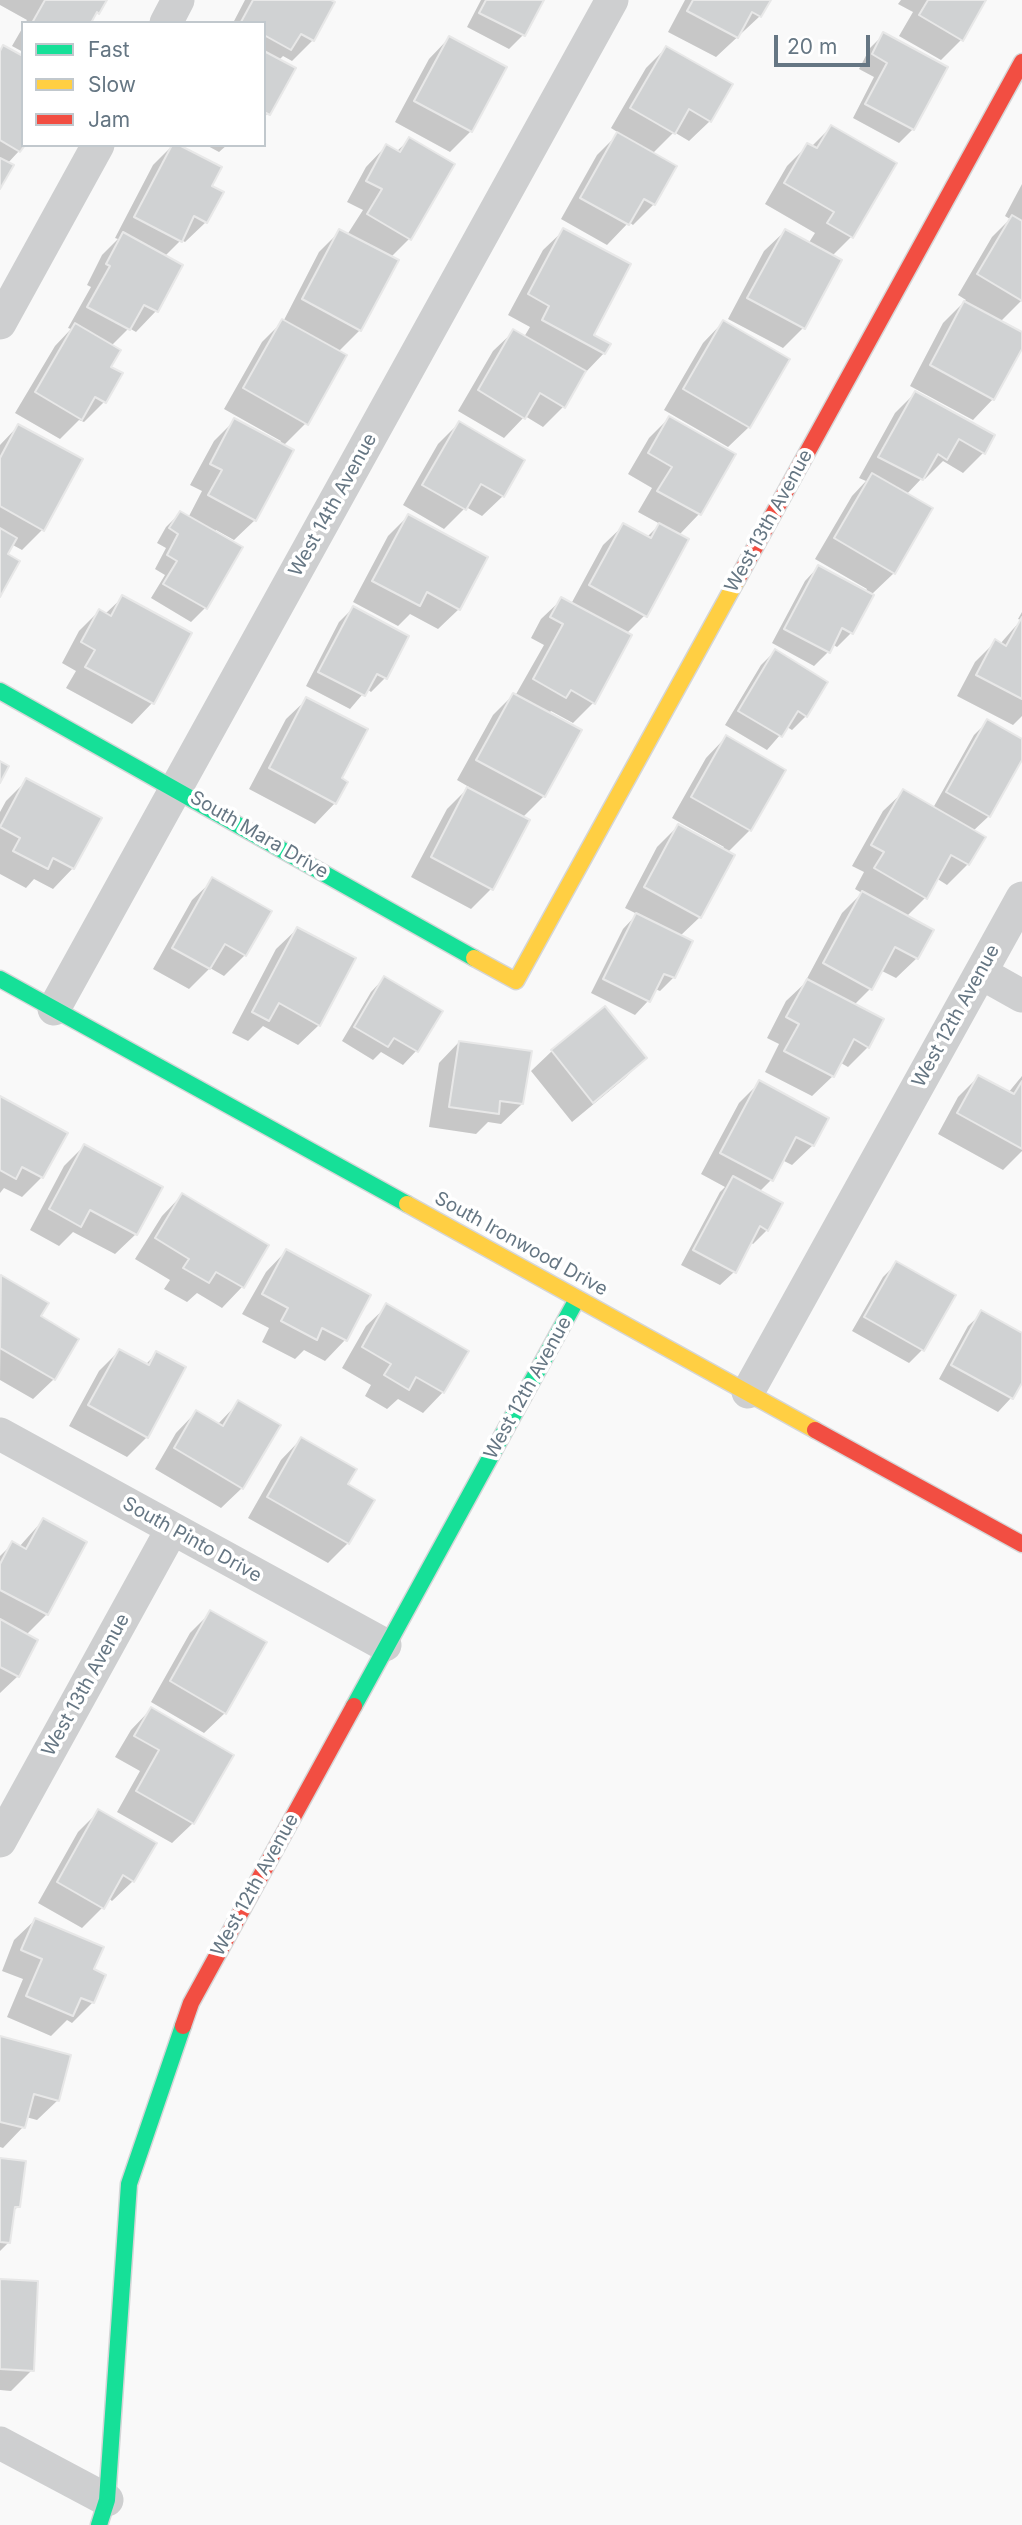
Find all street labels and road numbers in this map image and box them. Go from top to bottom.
street label: West 14th Avenue [284,430,382,580]
street label: West 13th Avenue [720,446,818,596]
street label: South Mara Drive [186,786,332,884]
street label: West 12th Avenue [907,941,1005,1091]
street label: South Ironwood Drive [431,1187,611,1301]
street label: West 12th Avenue [479,1313,577,1463]
street label: South Pinto Drive [118,1492,266,1588]
street label: West 13th Avenue [37,1610,135,1760]
street label: West 12th Avenue [206,1810,304,1960]

